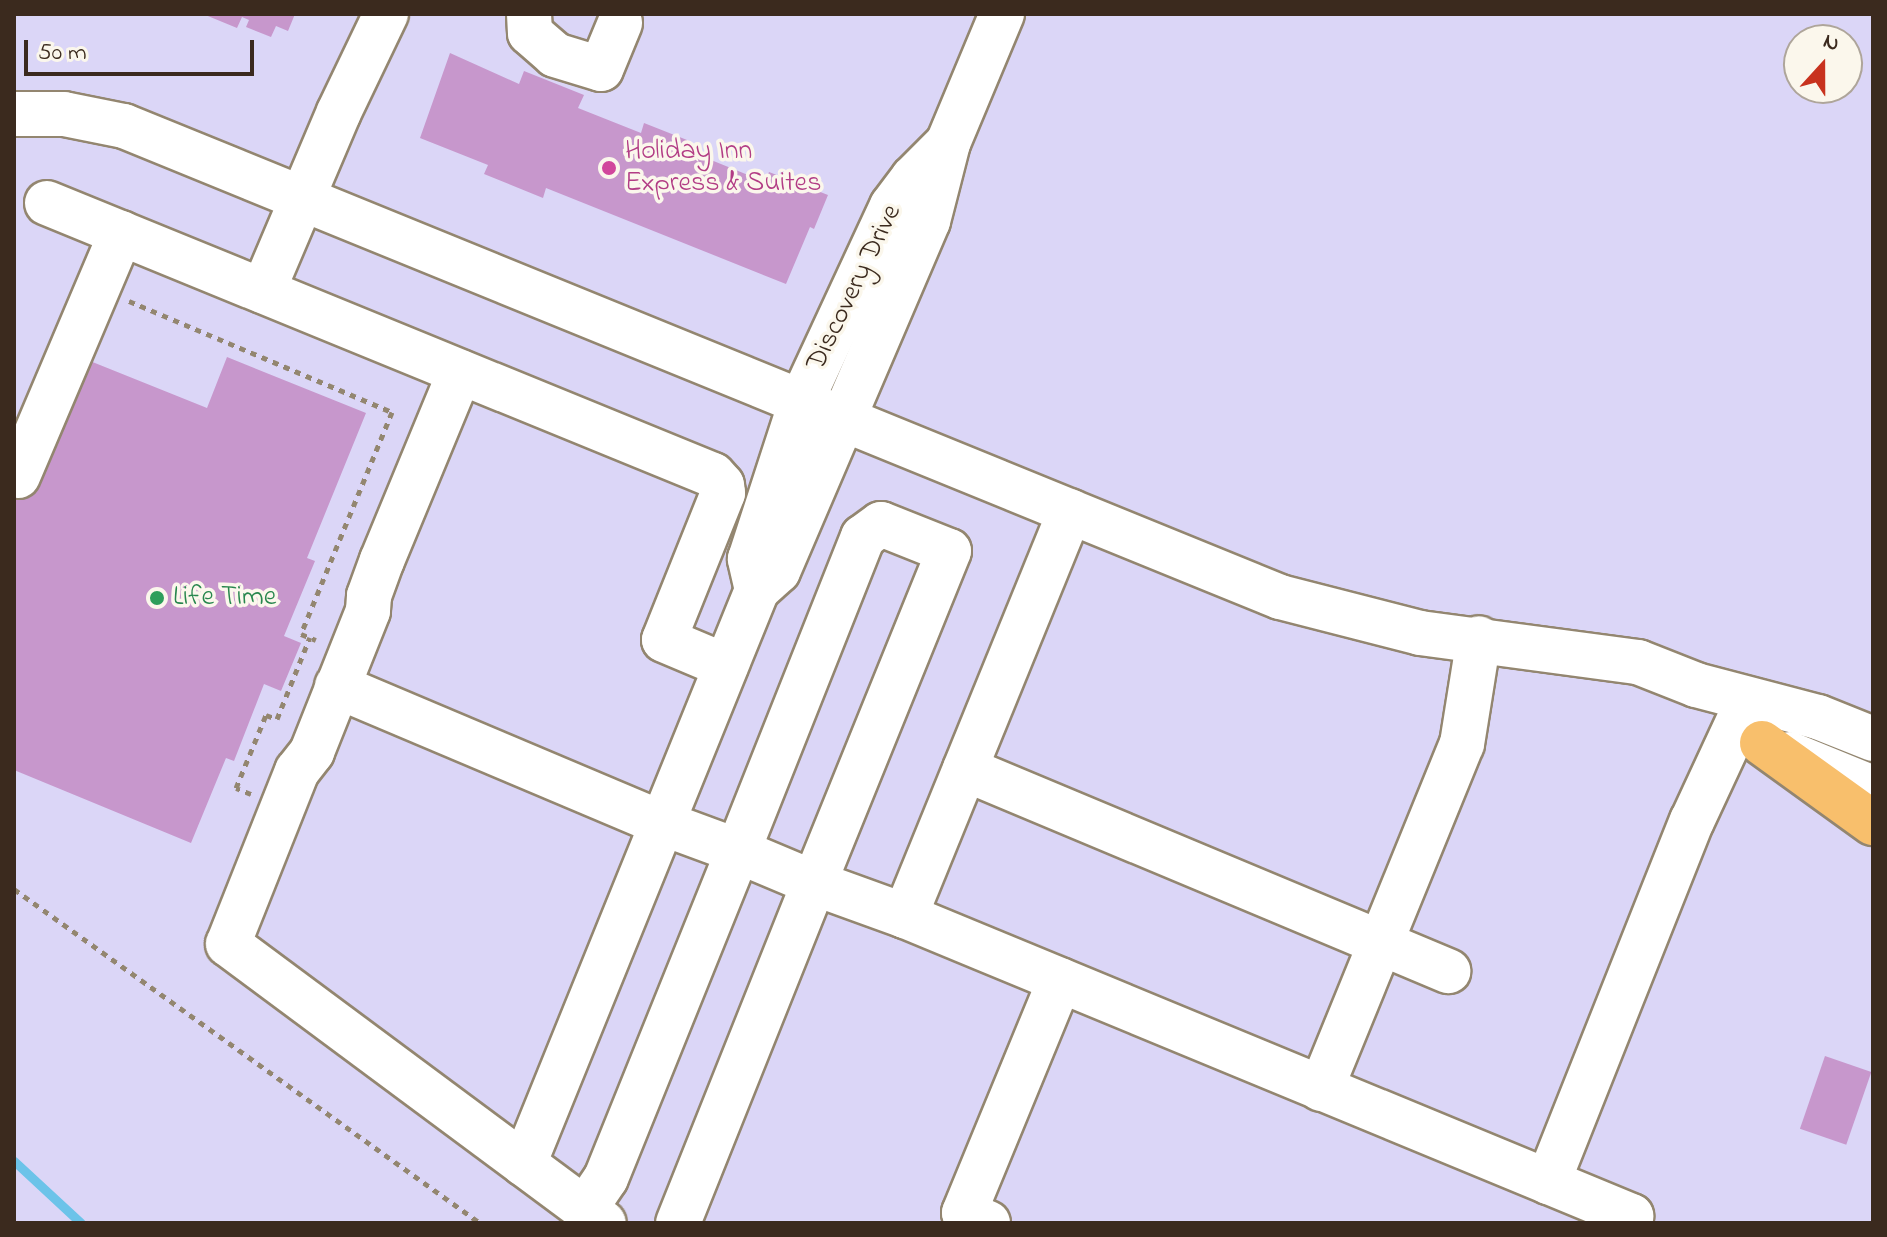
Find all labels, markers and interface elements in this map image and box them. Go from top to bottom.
scale bar [28,24,258,74]
north arrow [1783,24,1863,104]
text: N [1818,26,1844,61]
text: 50 m [38,36,87,71]
place label: Holiday Inn Express & Suites [625,135,821,201]
marker: Holiday Inn Express & Suites [600,159,618,177]
street label: Discovery Drive [800,199,910,377]
place label: Life Time [173,581,276,615]
marker: Life Time [148,589,166,607]

